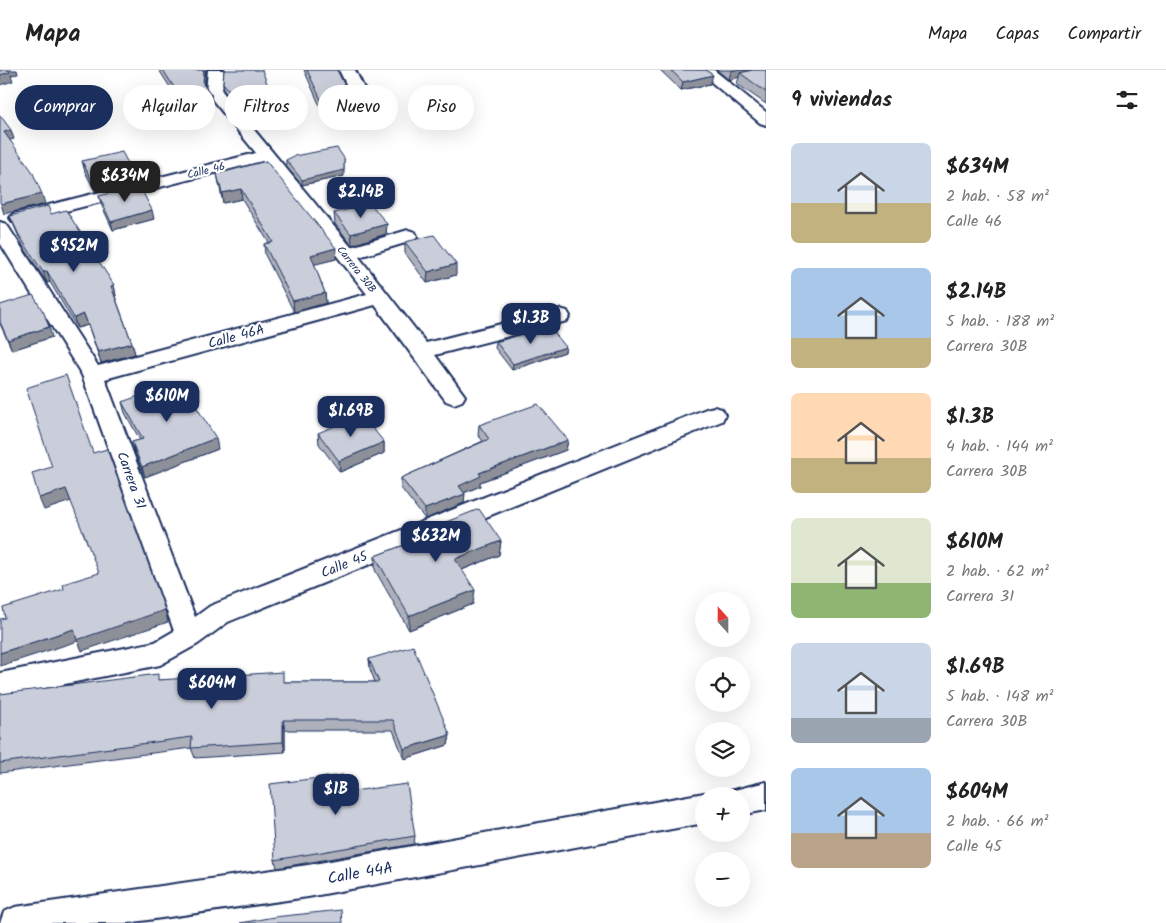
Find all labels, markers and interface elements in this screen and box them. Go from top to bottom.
text: Mapa [25,15,81,54]
text: Mapa [928,20,968,49]
text: Capas [996,20,1040,49]
text: Compartir [1068,20,1141,49]
text: 9 viviendas [791,84,892,117]
chip: Comprar [15,85,113,130]
chip: Alquilar [123,85,215,130]
chip: Filtros [225,85,308,130]
chip: Nuevo [318,85,398,130]
chip: Piso [408,85,474,130]
icon: filters [1113,86,1141,114]
text: $634M [946,151,1009,184]
street label: Calle 46 [185,158,227,184]
pin: $634M [90,160,160,203]
icon: home [831,163,891,223]
text: $634M [101,164,149,189]
pin: $2.14B [320,176,402,219]
text: $2.14B [338,180,384,205]
text: 2 hab. · 58 m² [946,184,1049,209]
text: Calle 46 [946,209,1002,234]
pin: $952M [39,230,109,273]
text: $952M [50,234,98,259]
street label: Carrera 30B [332,242,381,297]
text: $2.14B [946,276,1007,309]
icon: home [831,288,891,348]
pin: $1.3B [496,302,566,345]
text: $1.3B [513,306,549,331]
text: 5 hab. · 188 m² [946,309,1054,334]
street label: Calle 46A [206,319,267,355]
text: Carrera 30B [946,334,1027,359]
pin: $610M [132,380,202,423]
text: $610M [145,384,189,409]
pin: $1.69B [310,396,392,438]
text: $1.69B [329,399,373,424]
text: $1.3B [946,401,994,434]
icon: home [831,413,891,473]
text: 4 hab. · 144 m² [946,434,1053,459]
street label: Carrera 31 [111,449,152,512]
text: Carrera 30B [946,459,1027,484]
pin: $632M [401,520,471,563]
text: $632M [412,524,460,549]
text: $610M [946,526,1003,559]
icon: home [831,538,891,598]
street label: Calle 45 [318,545,373,584]
text: 2 hab. · 62 m² [946,559,1049,584]
text: Carrera 31 [946,584,1014,609]
north arrow [695,592,750,648]
map controls [695,592,750,907]
text: $1.69B [946,651,1005,684]
button: locate [695,657,750,712]
icon: home [831,663,891,723]
pin: $604M [177,668,247,710]
text: $604M [188,671,236,696]
text: 5 hab. · 148 m² [946,684,1053,709]
text: Carrera 30B [946,709,1027,734]
button: layers [695,722,750,777]
pin: $1B [312,774,360,816]
text: $604M [946,776,1008,809]
text: $1B [324,777,348,802]
button: + [695,787,750,842]
icon: home [831,788,891,848]
text: 2 hab. · 66 m² [946,809,1048,834]
text: Calle 45 [946,834,1002,859]
button: − [695,852,750,907]
street label: Calle 44A [326,855,395,892]

